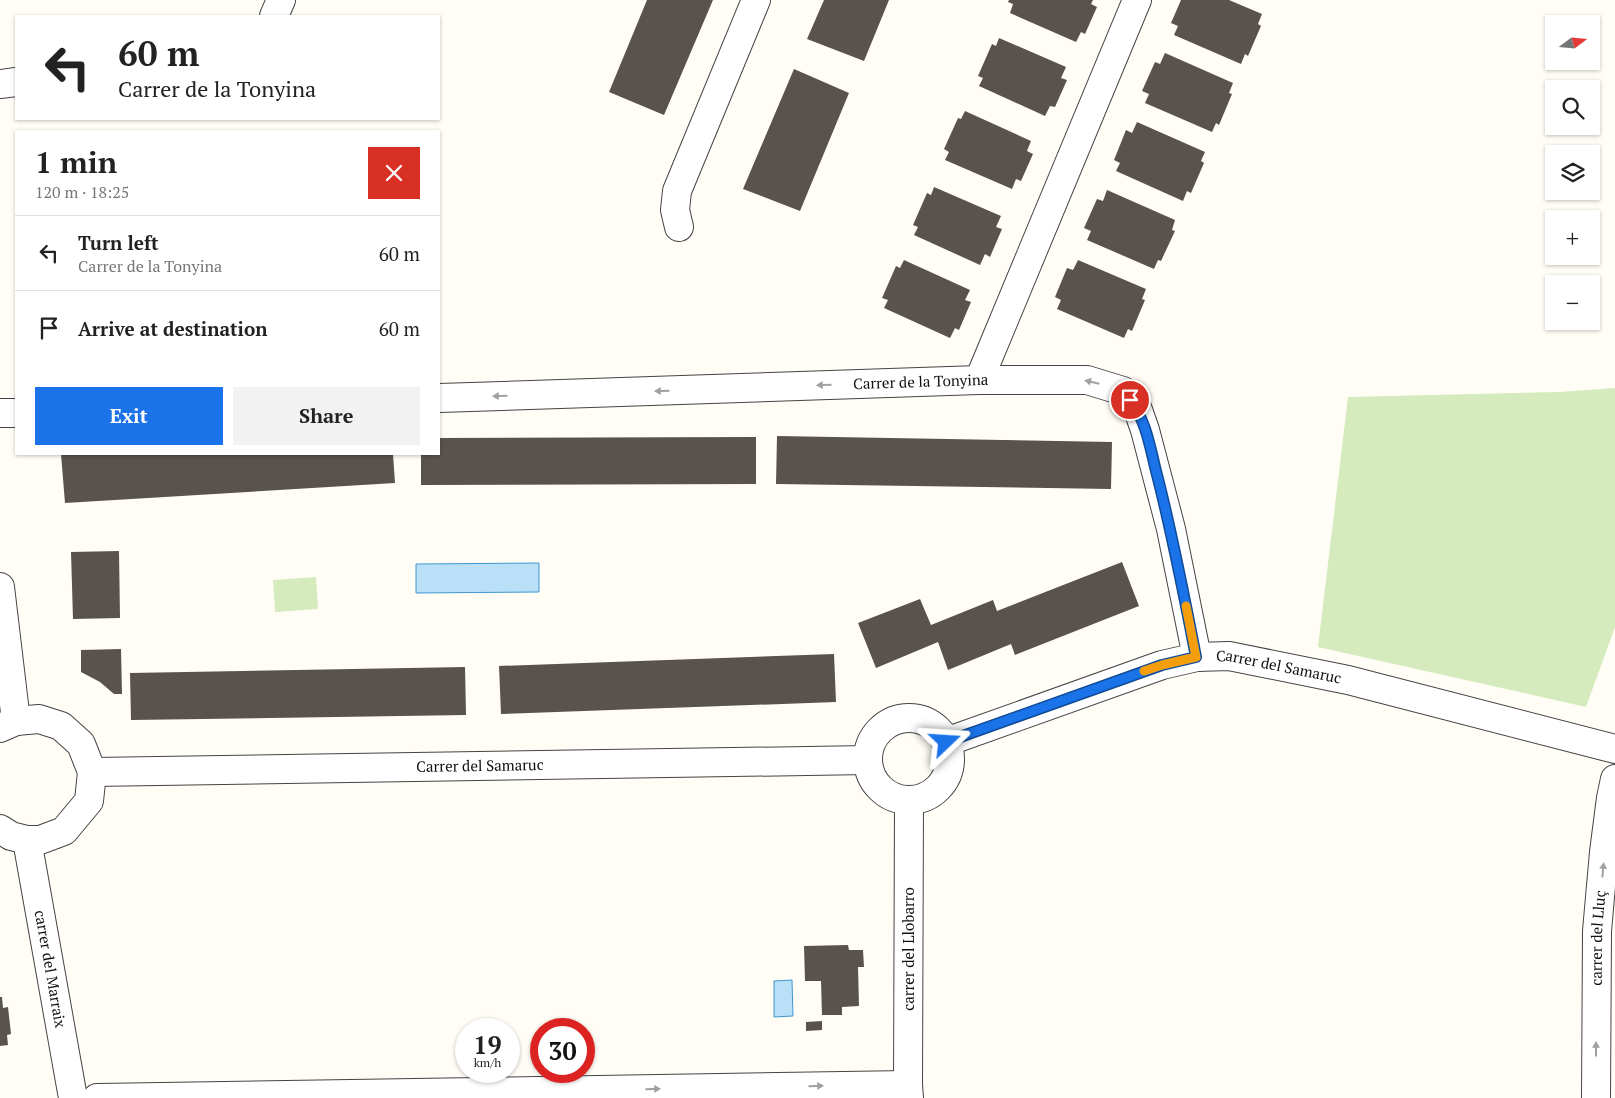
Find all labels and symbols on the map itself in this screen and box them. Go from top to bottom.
north arrow [1545,15,1600,70]
street label: Carrer de la Tonyina [853,369,989,393]
one-way arrow [1084,378,1099,386]
pin [1109,379,1151,421]
one-way arrow [816,381,832,389]
one-way arrow [654,387,670,395]
one-way arrow [491,392,507,400]
street label: Carrer del Samaruc [1216,645,1343,687]
position arrow [919,715,971,767]
street label: Carrer del Samaruc [416,754,544,776]
one-way arrow [1599,861,1607,877]
street label: carrer del Llobarro [898,887,918,1011]
street label: carrer del Lluç [1586,889,1610,986]
street label: carrer del Marraix [31,908,71,1029]
speed limit sign: 30 [530,1018,595,1083]
one-way arrow [1592,1041,1600,1057]
one-way arrow [808,1082,824,1090]
one-way arrow [646,1085,662,1093]

